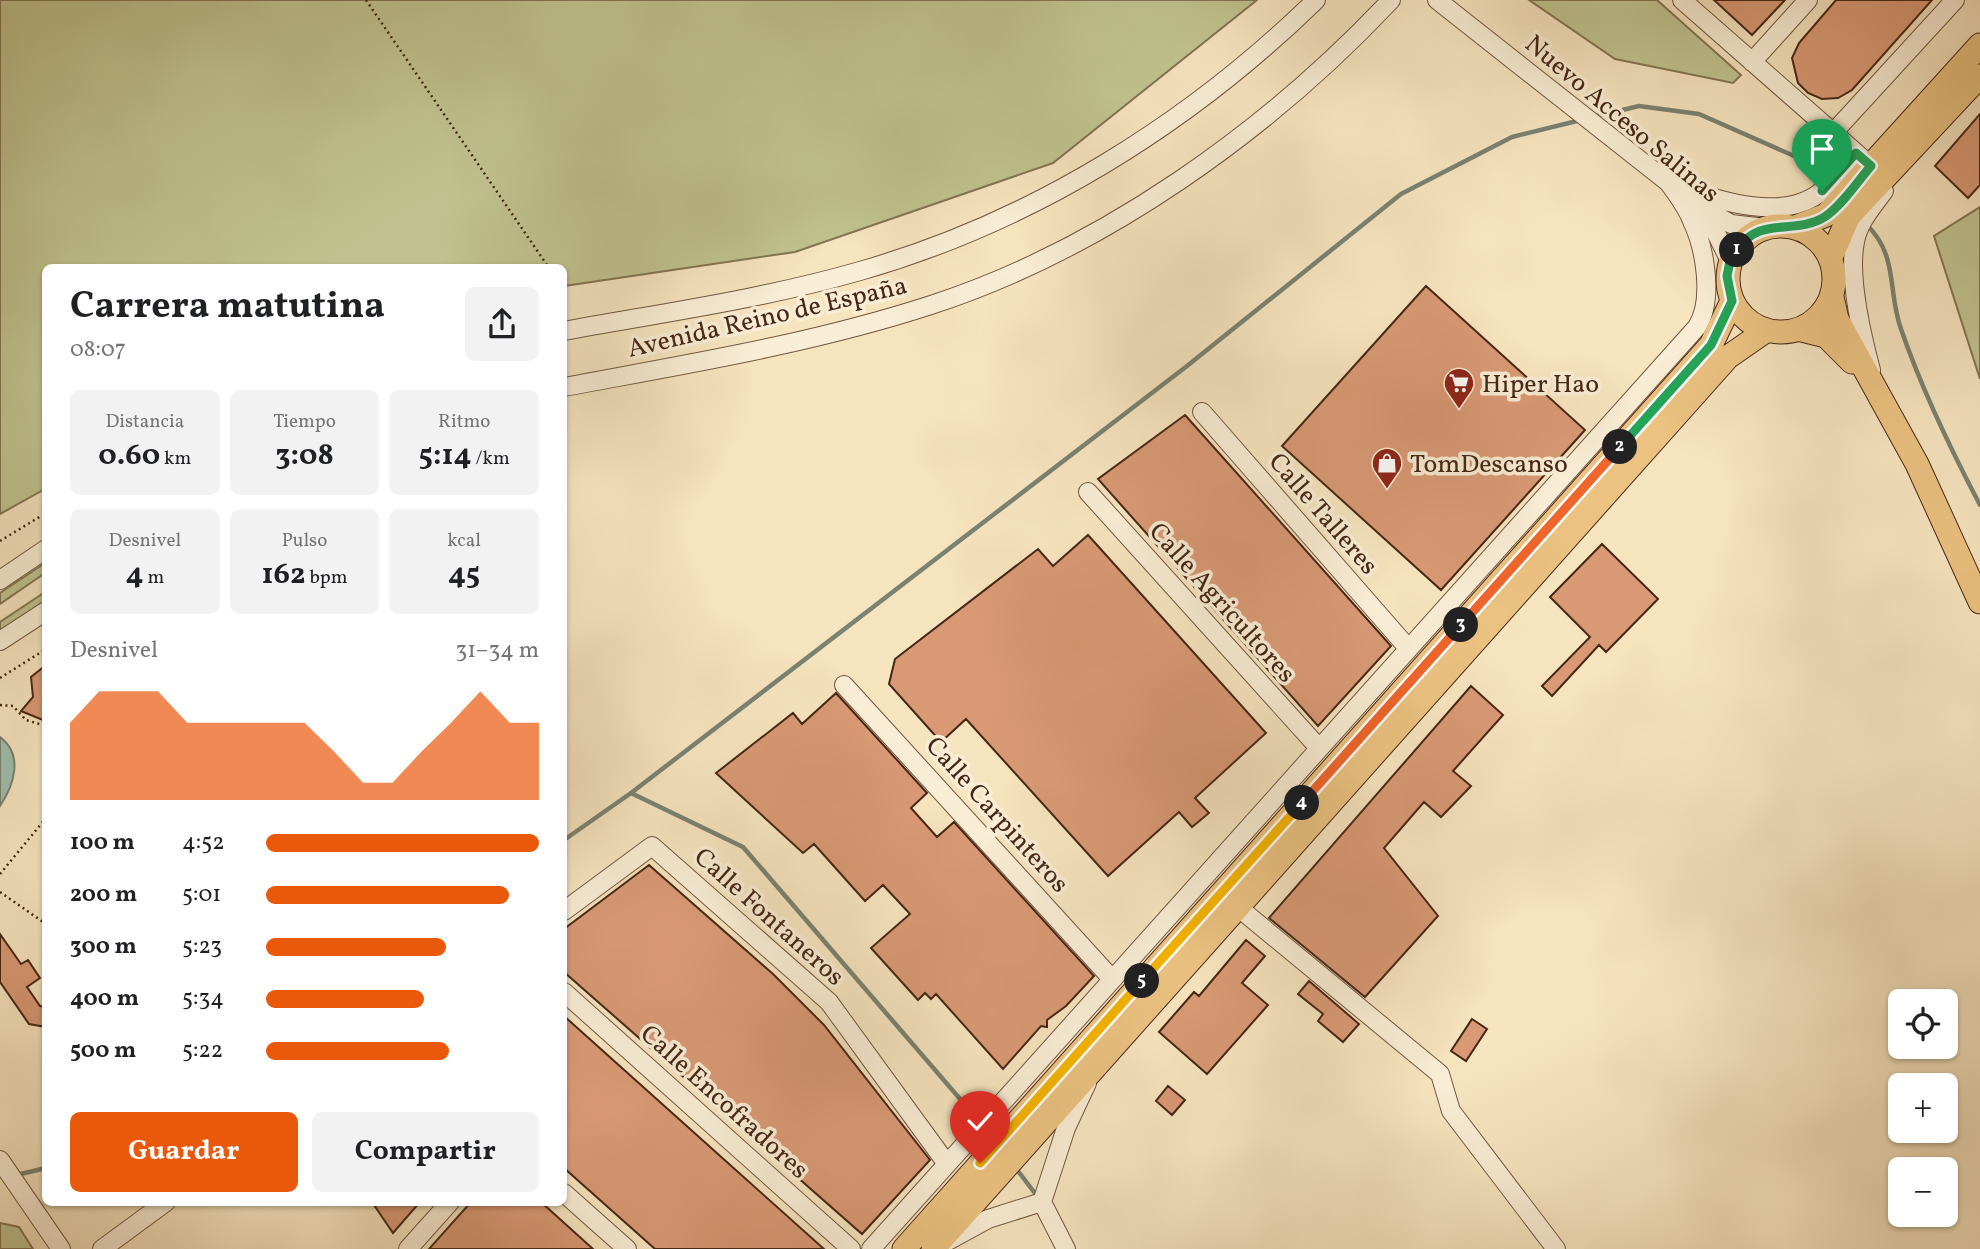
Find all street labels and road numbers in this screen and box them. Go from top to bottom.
street label: Nuevo Acceso Salinas [1516,27,1727,212]
street label: Avenida Reino de España [624,268,911,368]
street label: Calle Talleres [1259,446,1386,583]
street label: Calle Agricultores [1140,515,1303,691]
street label: Calle Carpinteros [917,729,1077,901]
street label: Calle Fontaneros [685,840,852,995]
street label: Calle Encofradores [632,1017,816,1188]

